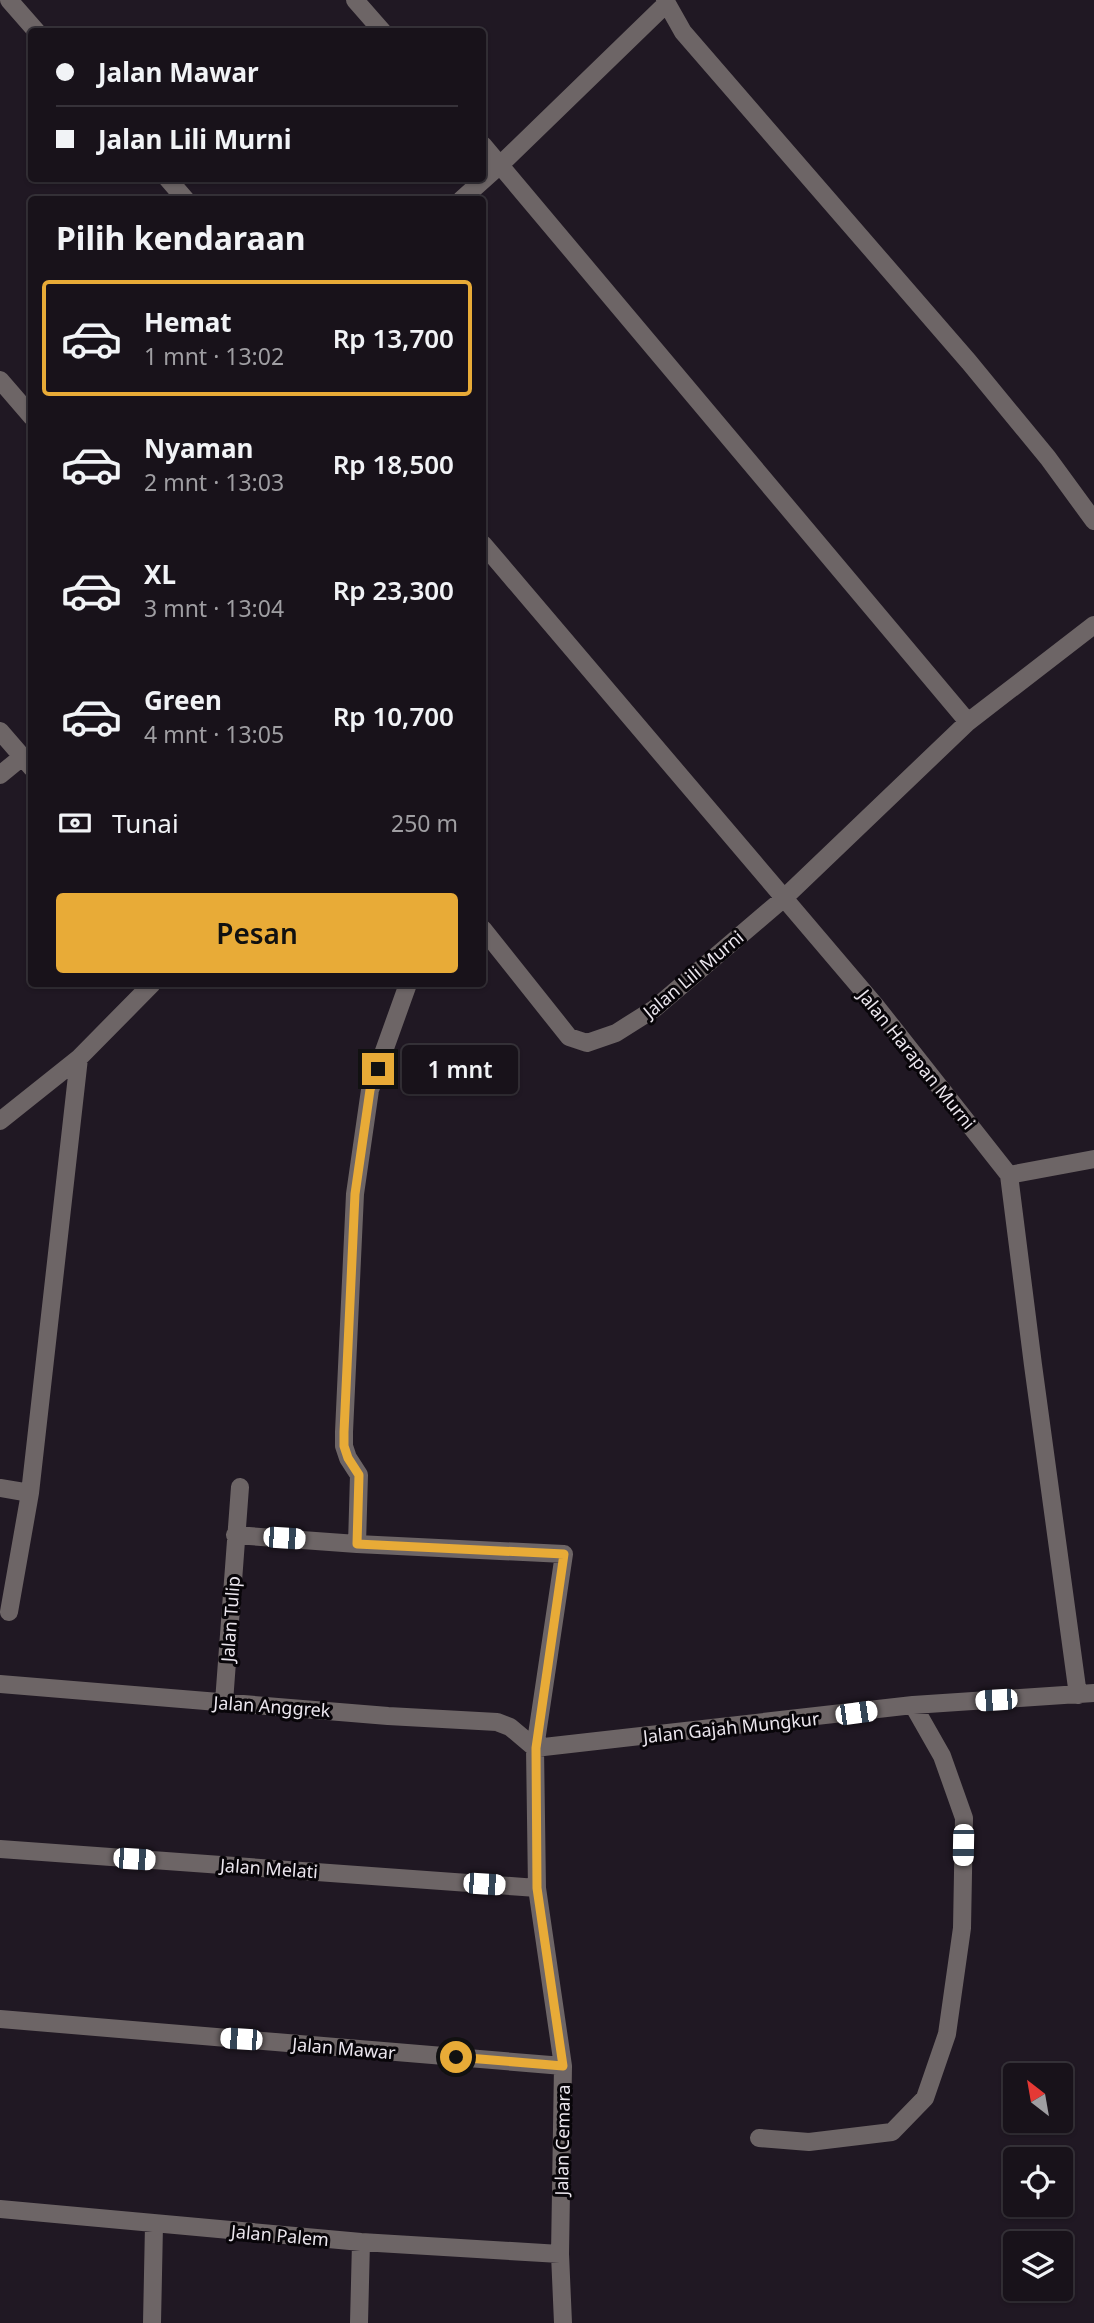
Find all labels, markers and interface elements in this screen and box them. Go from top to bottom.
text: Jalan Mawar [98,54,259,90]
text: Jalan Lili Murni [98,121,291,157]
text: Pilih kendaraan [56,216,306,259]
text: Hemat [144,304,232,340]
icon: car [60,307,123,370]
text: Rp 13,700 [333,320,454,356]
text: 1 mnt · 13:02 [144,340,284,372]
text: Nyaman [144,430,253,466]
icon: car [60,433,123,496]
text: Rp 18,500 [333,446,454,482]
text: 2 mnt · 13:03 [144,466,284,498]
text: XL [144,556,176,592]
icon: car [60,559,123,622]
text: Rp 23,300 [333,572,454,608]
text: 3 mnt · 13:04 [144,592,284,624]
text: Green [144,682,222,718]
icon: car [60,685,123,748]
text: Rp 10,700 [333,698,454,734]
text: 4 mnt · 13:05 [144,718,284,750]
icon: cash [56,804,94,842]
text: Tunai [112,805,179,841]
text: 250 m [391,807,458,839]
button: Pesan [56,893,458,973]
street label: Jalan Lili Murni [636,925,748,1024]
street label: Jalan Harapan Murni [852,982,981,1134]
callout: 1 mnt [402,1044,518,1094]
route end [362,1053,394,1085]
text: 1 mnt [427,1053,493,1085]
car [263,1526,306,1550]
street label: Jalan Tulip [215,1575,245,1665]
car [975,1688,1018,1712]
street label: Jalan Anggrek [211,1690,332,1722]
car [834,1700,879,1726]
street label: Jalan Gajah Mungkur [640,1706,821,1748]
car [953,1824,974,1866]
car [113,1847,156,1871]
street label: Jalan Melati [217,1852,319,1883]
car [463,1872,506,1896]
car [220,2027,263,2051]
street label: Jalan Mawar [289,2031,397,2065]
route start [440,2041,472,2073]
north arrow [1003,2063,1073,2133]
map controls [1003,2063,1073,2301]
street label: Jalan Cemara [549,2084,575,2198]
button: locate [1003,2147,1073,2217]
street label: Jalan Palem [228,2219,330,2251]
button: layers [1003,2231,1073,2301]

